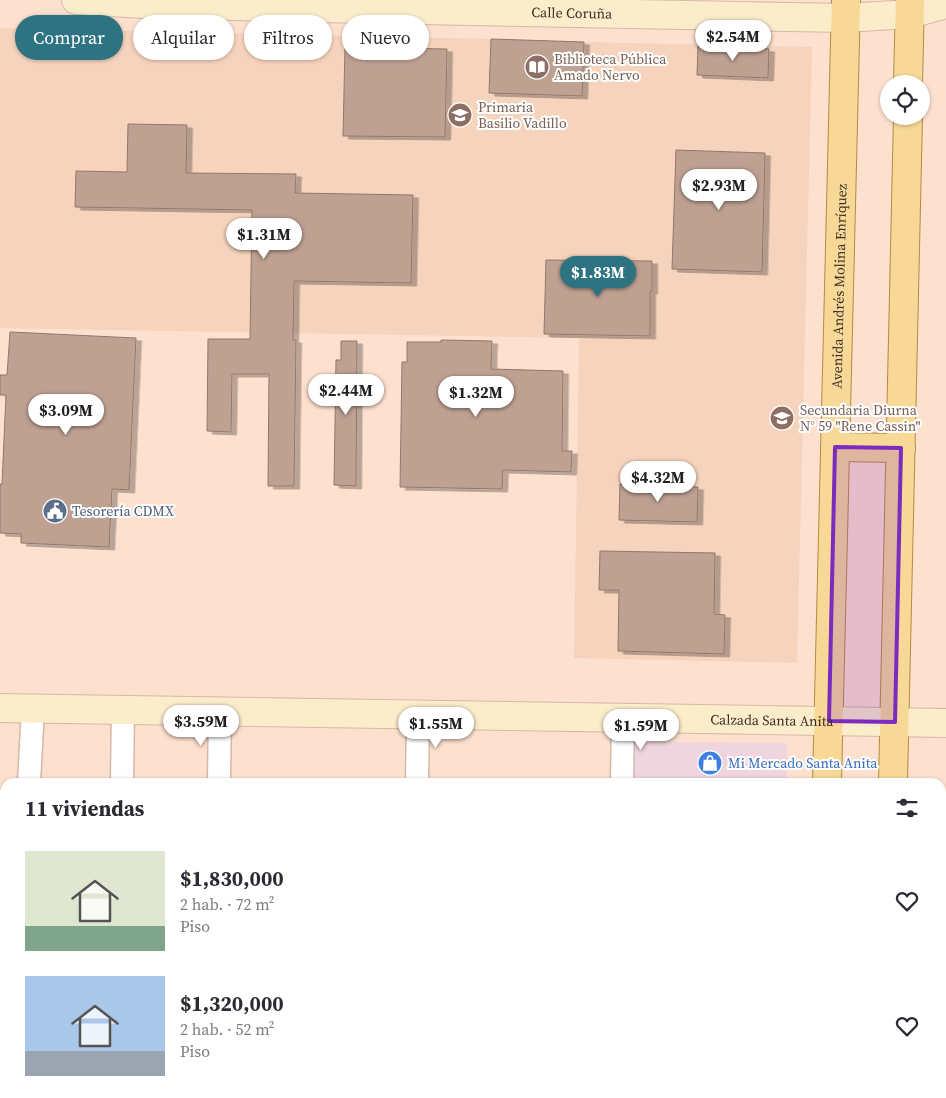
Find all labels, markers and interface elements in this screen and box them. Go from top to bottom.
street label: Calle Coruña [531,2,613,24]
chip: Comprar [15,15,123,60]
chip: Alquilar [133,15,234,60]
chip: Filtros [244,15,332,60]
chip: Nuevo [342,15,429,60]
pin: $2.54M [692,20,774,62]
text: $2.54M [706,25,760,47]
place label: Biblioteca Pública Amado Nervo [554,49,667,85]
library icon: Biblioteca Pública Amado Nervo [524,54,550,80]
map controls [880,75,930,125]
button: locate [880,75,930,125]
place label: Primaria Basilio Vadillo [478,97,567,133]
school or university icon: Primaria Basilio Vadillo [447,102,473,128]
pin: $2.93M [678,168,760,211]
text: $2.93M [692,174,746,196]
street label: Avenida Andrés Molina Enríquez [827,183,852,389]
pin: $1.31M [223,218,305,260]
text: $1.31M [237,223,291,245]
pin: $1.83M [557,256,639,298]
text: $1.83M [571,261,625,283]
pin: $2.44M [305,374,387,416]
pin: $1.32M [435,376,517,418]
text: $2.44M [319,379,373,401]
text: $1.32M [449,381,503,403]
pin: $3.09M [25,394,107,436]
text: $3.09M [39,399,93,421]
place label: Secundaria Diurna N° 59 "Rene Cassin" [800,400,920,436]
school or university icon: Secundaria Diurna N° 59 "Rene Cassin" [769,405,795,431]
pin: $4.32M [617,460,699,503]
text: $4.32M [631,466,685,488]
public building icon: Tesorería CDMX [42,498,68,524]
place label: Tesorería CDMX [72,501,174,521]
pin: $3.59M [160,704,242,747]
pin: $1.55M [395,706,477,749]
pin: $1.59M [600,708,682,751]
street label: Calzada Santa Anita [710,709,835,731]
text: $3.59M [174,710,228,732]
text: $1.55M [409,712,463,734]
text: $1.59M [614,714,668,736]
shop icon: Mi Mercado Santa Anita [697,750,723,776]
place label: Mi Mercado Santa Anita [728,753,878,773]
text: 11 viviendas [25,794,144,823]
icon: filters [893,794,921,822]
text: $1,830,000 [180,864,284,893]
icon: home [65,871,125,931]
icon: heart [893,887,921,915]
text: 2 hab. · 72 m² [180,893,274,915]
text: Piso [180,915,210,937]
text: $1,320,000 [180,989,284,1018]
icon: home [65,996,125,1056]
icon: heart [893,1012,921,1040]
text: 2 hab. · 52 m² [180,1018,274,1040]
text: Piso [180,1040,210,1062]

